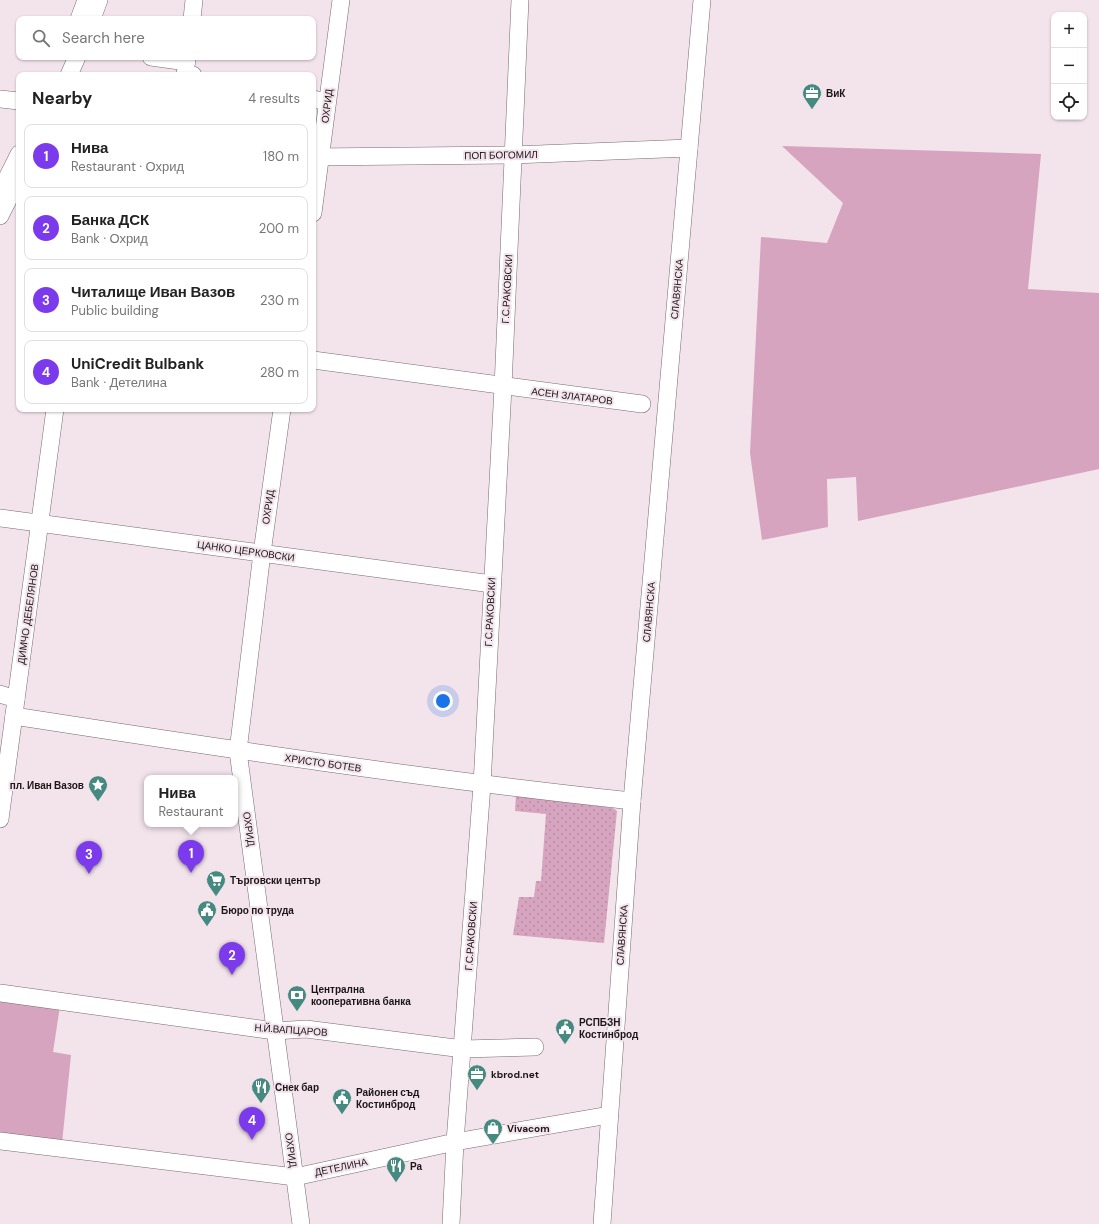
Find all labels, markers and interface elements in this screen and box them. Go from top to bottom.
map controls [1051,12,1087,120]
button: + [1051,12,1087,48]
search box [16,16,316,60]
icon: search [30,27,52,49]
text: Search here [62,28,145,48]
button: − [1051,48,1087,84]
office icon: ВиК [801,82,823,110]
button: locate [1051,84,1087,120]
text: Nearby [32,87,92,109]
place label: ВиК [826,87,846,100]
street label: ОХРИД [318,88,336,124]
text: 4 results [248,90,300,107]
text: Нива [71,138,108,158]
text: 1 [44,148,48,165]
text: 180 m [263,148,299,165]
street label: ПОП БОГОМИЛ [464,148,538,162]
text: Restaurant · Охрид [71,158,184,175]
text: Банка ДСК [71,210,149,230]
text: 2 [42,220,50,237]
text: 200 m [259,220,299,237]
text: Bank · Охрид [71,230,148,247]
street label: Г.С.РАКОВСКИ [499,254,515,324]
street label: СЛАВЯНСКА [668,258,686,320]
text: Читалище Иван Вазов [71,282,235,302]
text: 3 [42,292,50,309]
text: 230 m [260,292,299,309]
text: Public building [71,302,159,319]
text: UniCredit Bulbank [71,354,204,374]
text: 4 [42,364,50,381]
text: 280 m [260,364,299,381]
text: Bank · Детелина [71,374,167,391]
street label: АСЕН ЗЛАТАРОВ [531,385,614,407]
street label: ОХРИД [259,489,277,525]
street label: ЦАНКО ЦЕРКОВСКИ [196,538,296,564]
street label: ДИМЧО ДЕБЕЛЯНОВ [15,563,42,665]
street label: Г.С.РАКОВСКИ [482,577,498,647]
street label: СЛАВЯНСКА [640,581,658,643]
your location [433,691,453,711]
street label: ХРИСТО БОТЕВ [284,751,362,775]
place icon: пл. Иван Вазов [87,774,109,802]
popup [144,775,238,827]
place label: пл. Иван Вазов [10,779,84,792]
text: Нива [158,783,196,803]
text: Restaurant [158,803,224,820]
street label: ОХРИД [240,811,258,847]
pin: 1 [178,840,204,873]
pin: 3 [76,841,102,874]
supermarket icon: Търговски център [205,869,227,897]
place label: Търговски център [230,874,321,887]
public building icon: Бюро по труда [196,899,218,927]
street label: Г.С.РАКОВСКИ [462,901,480,971]
place label: Бюро по труда [221,904,294,917]
street label: СЛАВЯНСКА [613,904,631,966]
pin: 2 [219,942,245,975]
place label: Централна кооперативна банка [311,983,411,1008]
bank icon: Централна кооперативна банка [286,984,308,1012]
place label: РСПБЗН Костинброд [579,1016,639,1041]
public building icon: РСПБЗН Костинброд [554,1017,576,1045]
street label: Н.Й.ВАПЦАРОВ [254,1021,328,1039]
office icon: kbrod.net [466,1063,488,1091]
place label: kbrod.net [491,1068,539,1081]
restaurant icon: Снек бар [250,1076,272,1104]
place label: Снек бар [275,1081,319,1094]
place label: Районен съд Костинброд [356,1086,420,1111]
public building icon: Районен съд Костинброд [331,1087,353,1115]
pin: 4 [239,1107,265,1140]
shop icon: Vivacom [482,1117,504,1145]
place label: Vivacom [507,1122,550,1135]
street label: ОХРИД [282,1132,300,1168]
street label: ДЕТЕЛИНА [313,1155,369,1179]
restaurant icon: Ра [385,1155,407,1183]
place label: Ра [410,1160,423,1173]

